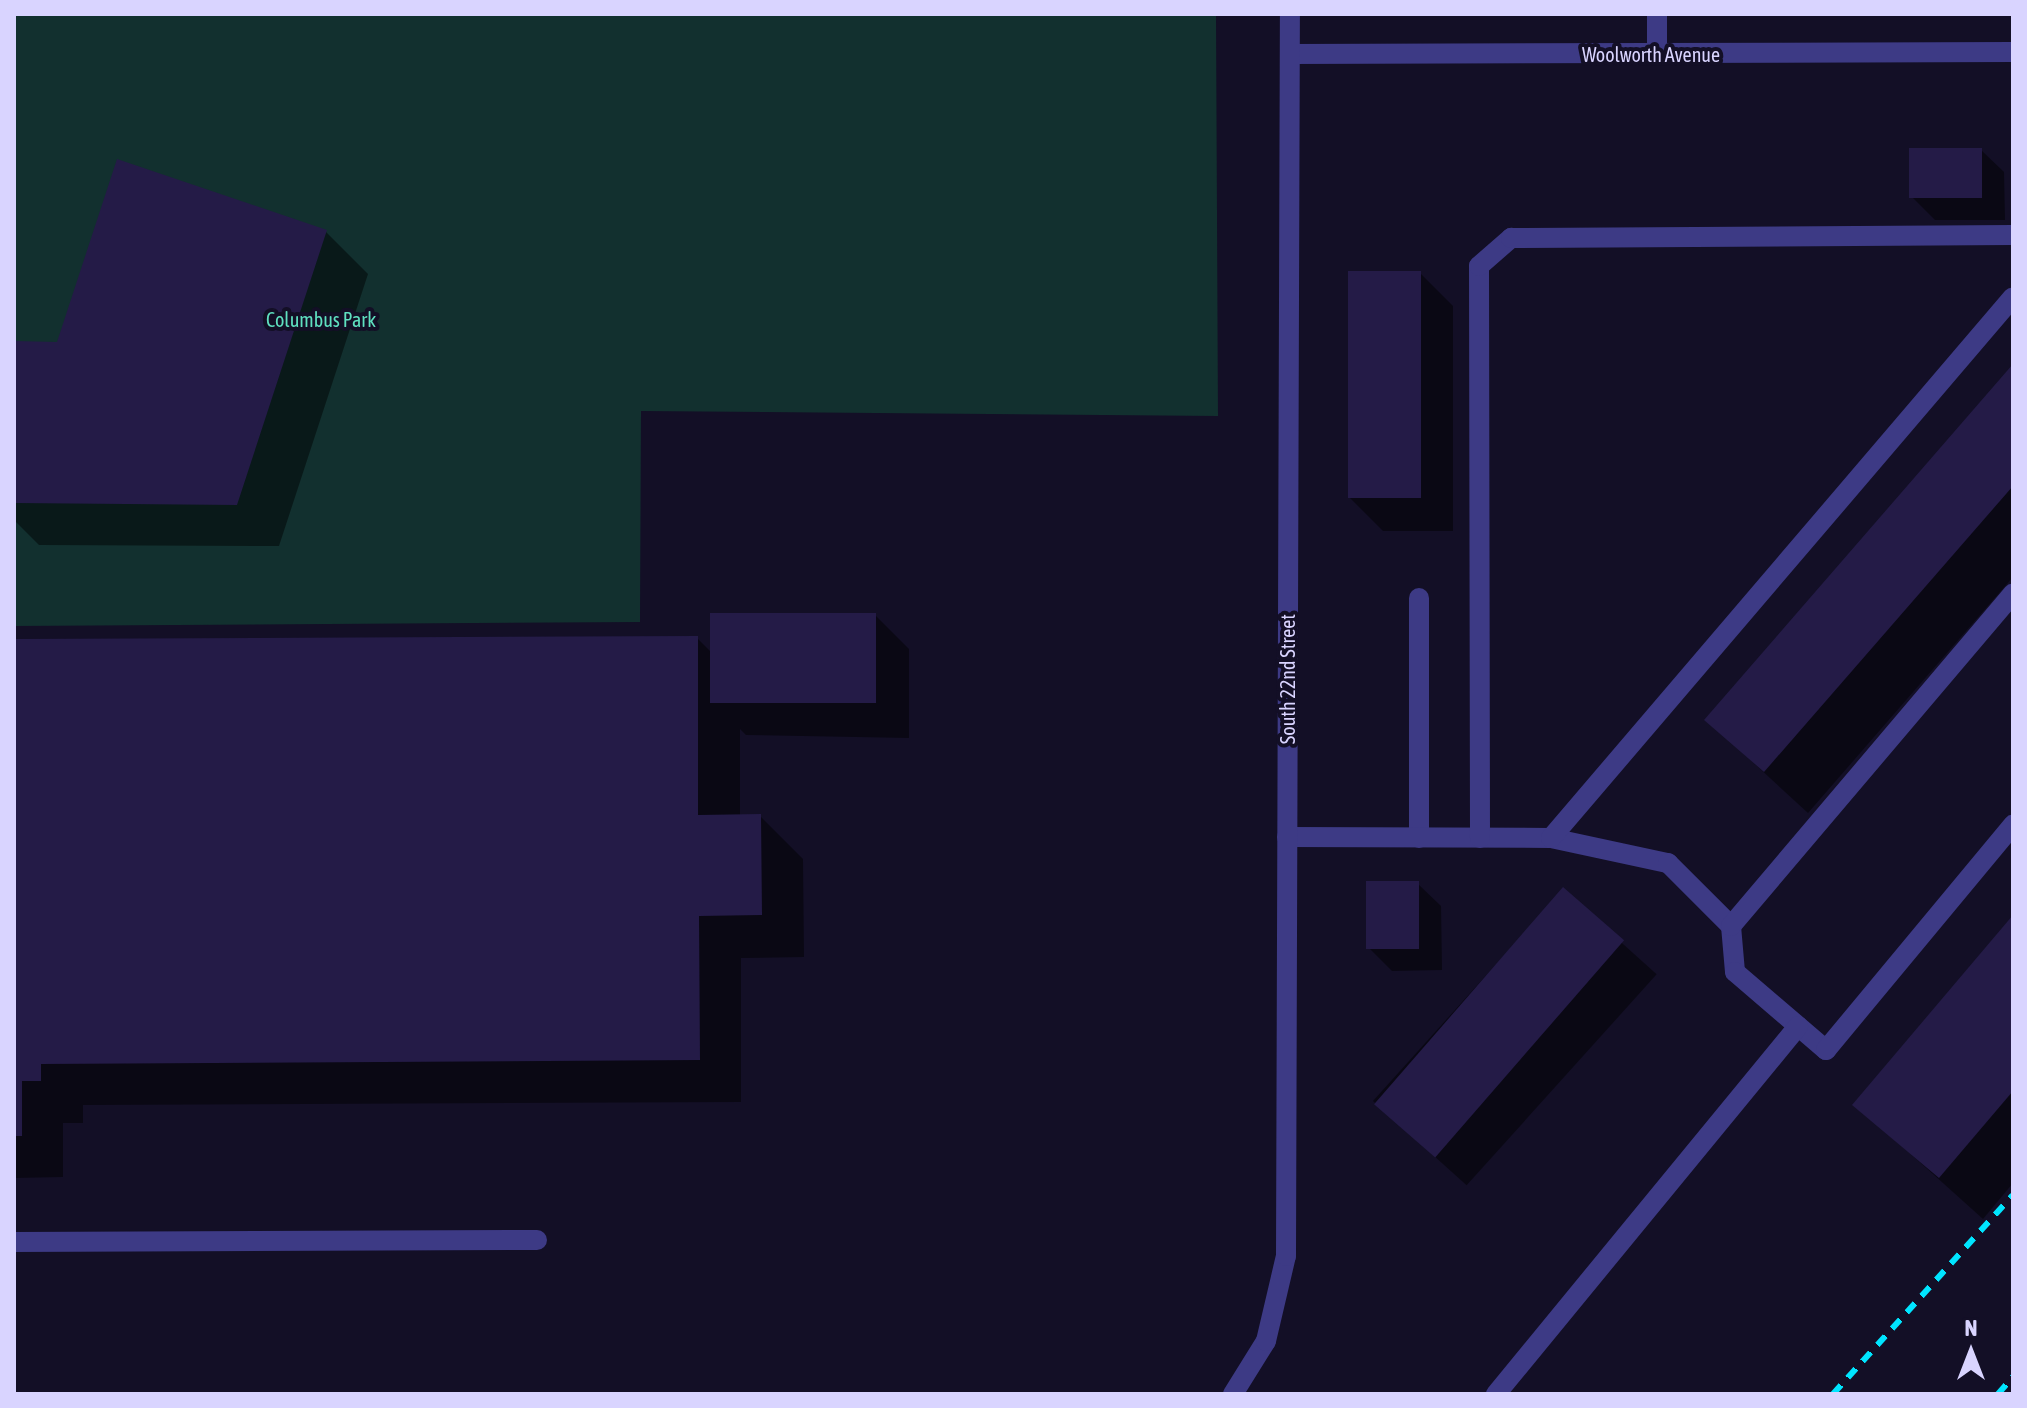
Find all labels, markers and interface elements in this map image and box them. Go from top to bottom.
street label: Woolworth Avenue [1582,42,1720,66]
park label: Columbus Park [266,307,376,331]
street label: South 22nd Street [1275,614,1299,744]
north arrow [1931,1312,2011,1392]
text: N [1965,1315,1977,1341]

